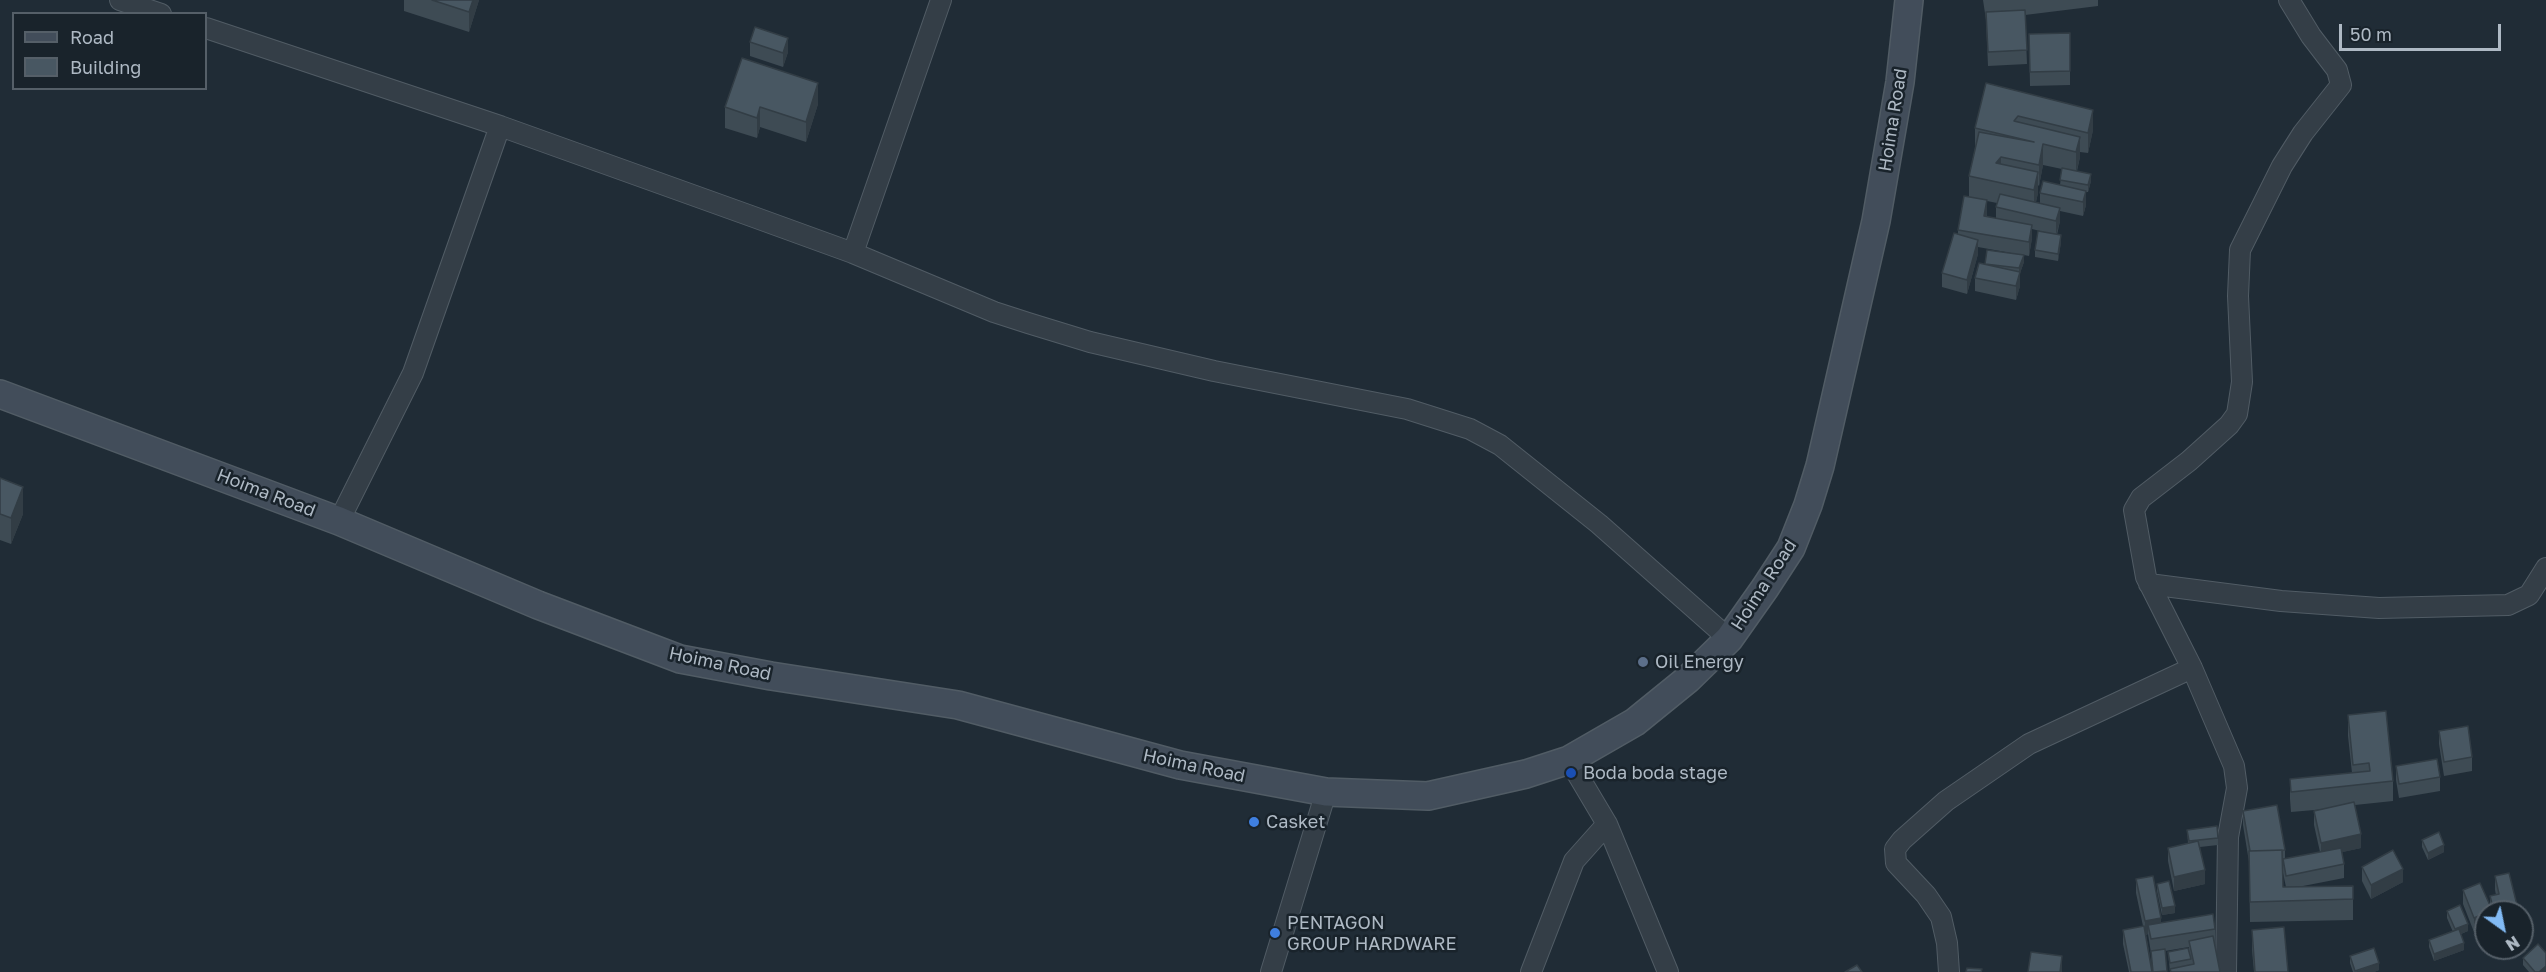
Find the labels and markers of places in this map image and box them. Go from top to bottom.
place label: Oil Energy [1655,651,1744,673]
marker: Oil Energy [1636,655,1650,669]
place label: Boda boda stage [1583,762,1728,784]
marker: Boda boda stage [1564,766,1578,780]
place label: Casket [1266,811,1325,833]
marker: Casket [1247,815,1261,829]
place label: PENTAGON GROUP HARDWARE [1287,912,1457,954]
marker: PENTAGON GROUP HARDWARE [1268,926,1282,940]

